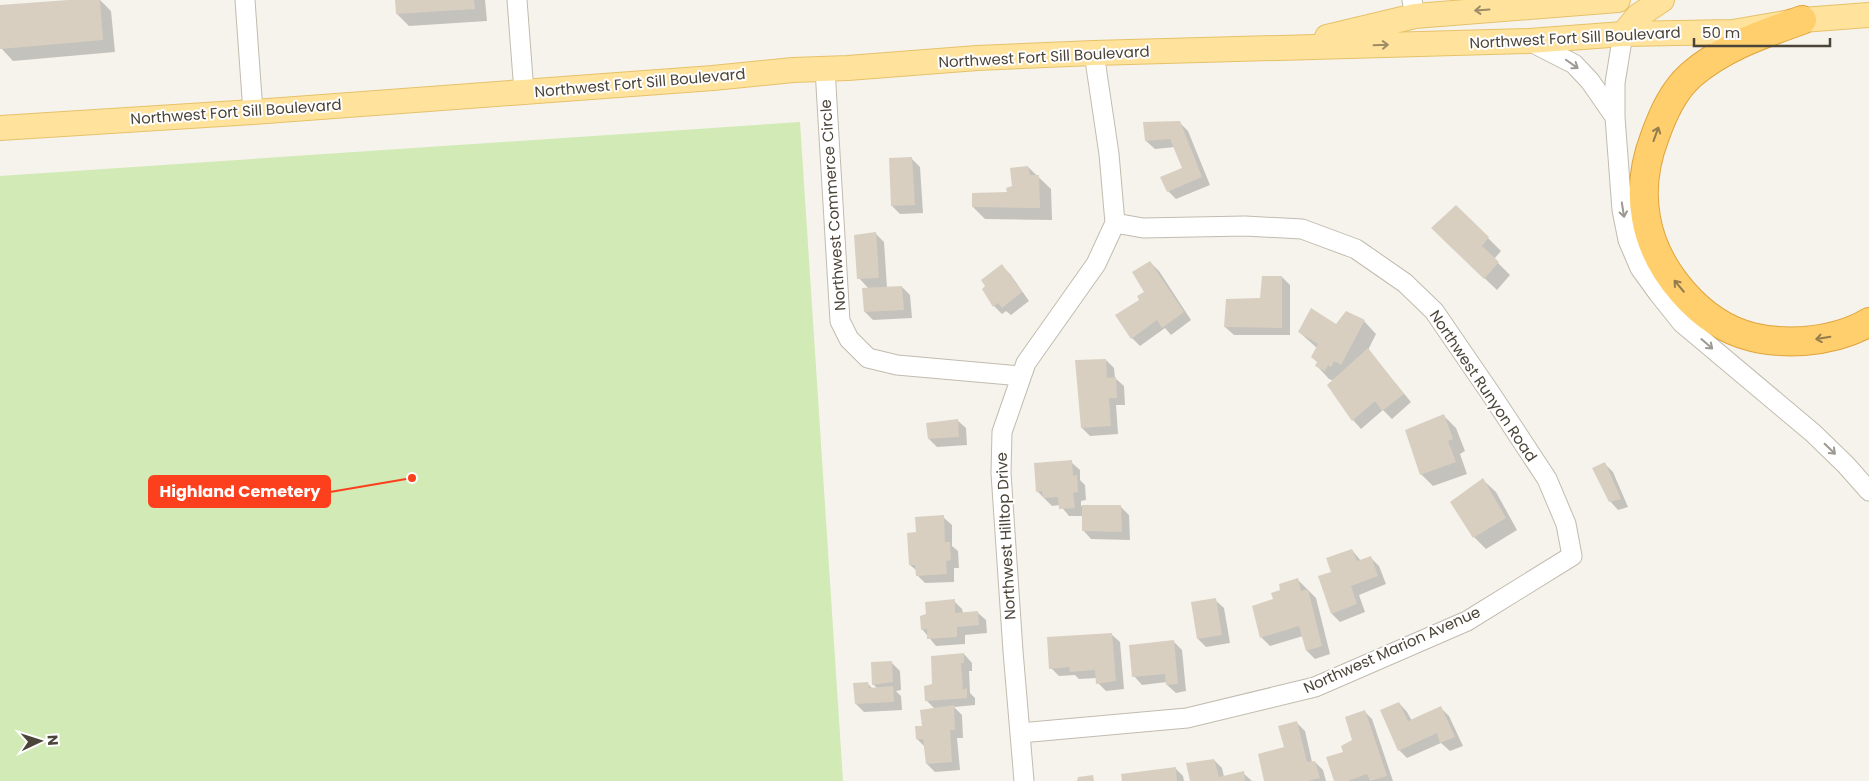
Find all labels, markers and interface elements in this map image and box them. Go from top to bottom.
one-way arrow [1474,6,1490,15]
scale bar [1694,15,1830,47]
street label: Northwest Fort Sill Boulevard [1469,21,1681,54]
text: 50 m [1702,22,1740,43]
street label: Northwest Fort Sill Boulevard [938,40,1150,73]
one-way arrow [1372,41,1388,50]
one-way arrow [1564,59,1578,69]
street label: Northwest Fort Sill Boulevard [534,63,746,102]
street label: Northwest Fort Sill Boulevard [130,94,342,129]
street label: Northwest Commerce Circle [815,99,850,312]
one-way arrow [1652,127,1661,142]
one-way arrow [1618,202,1628,218]
one-way arrow [1673,280,1684,293]
street label: Northwest Runyon Road [1425,306,1542,466]
one-way arrow [1816,334,1832,344]
one-way arrow [1700,338,1713,350]
one-way arrow [1824,443,1836,455]
street label: Northwest Hilltop Drive [991,452,1020,620]
callout: Highland Cemetery [149,476,330,507]
text: Highland Cemetery [160,480,321,503]
street label: Northwest Marion Avenue [1300,601,1484,698]
north arrow [15,716,65,766]
text: N [43,734,63,746]

